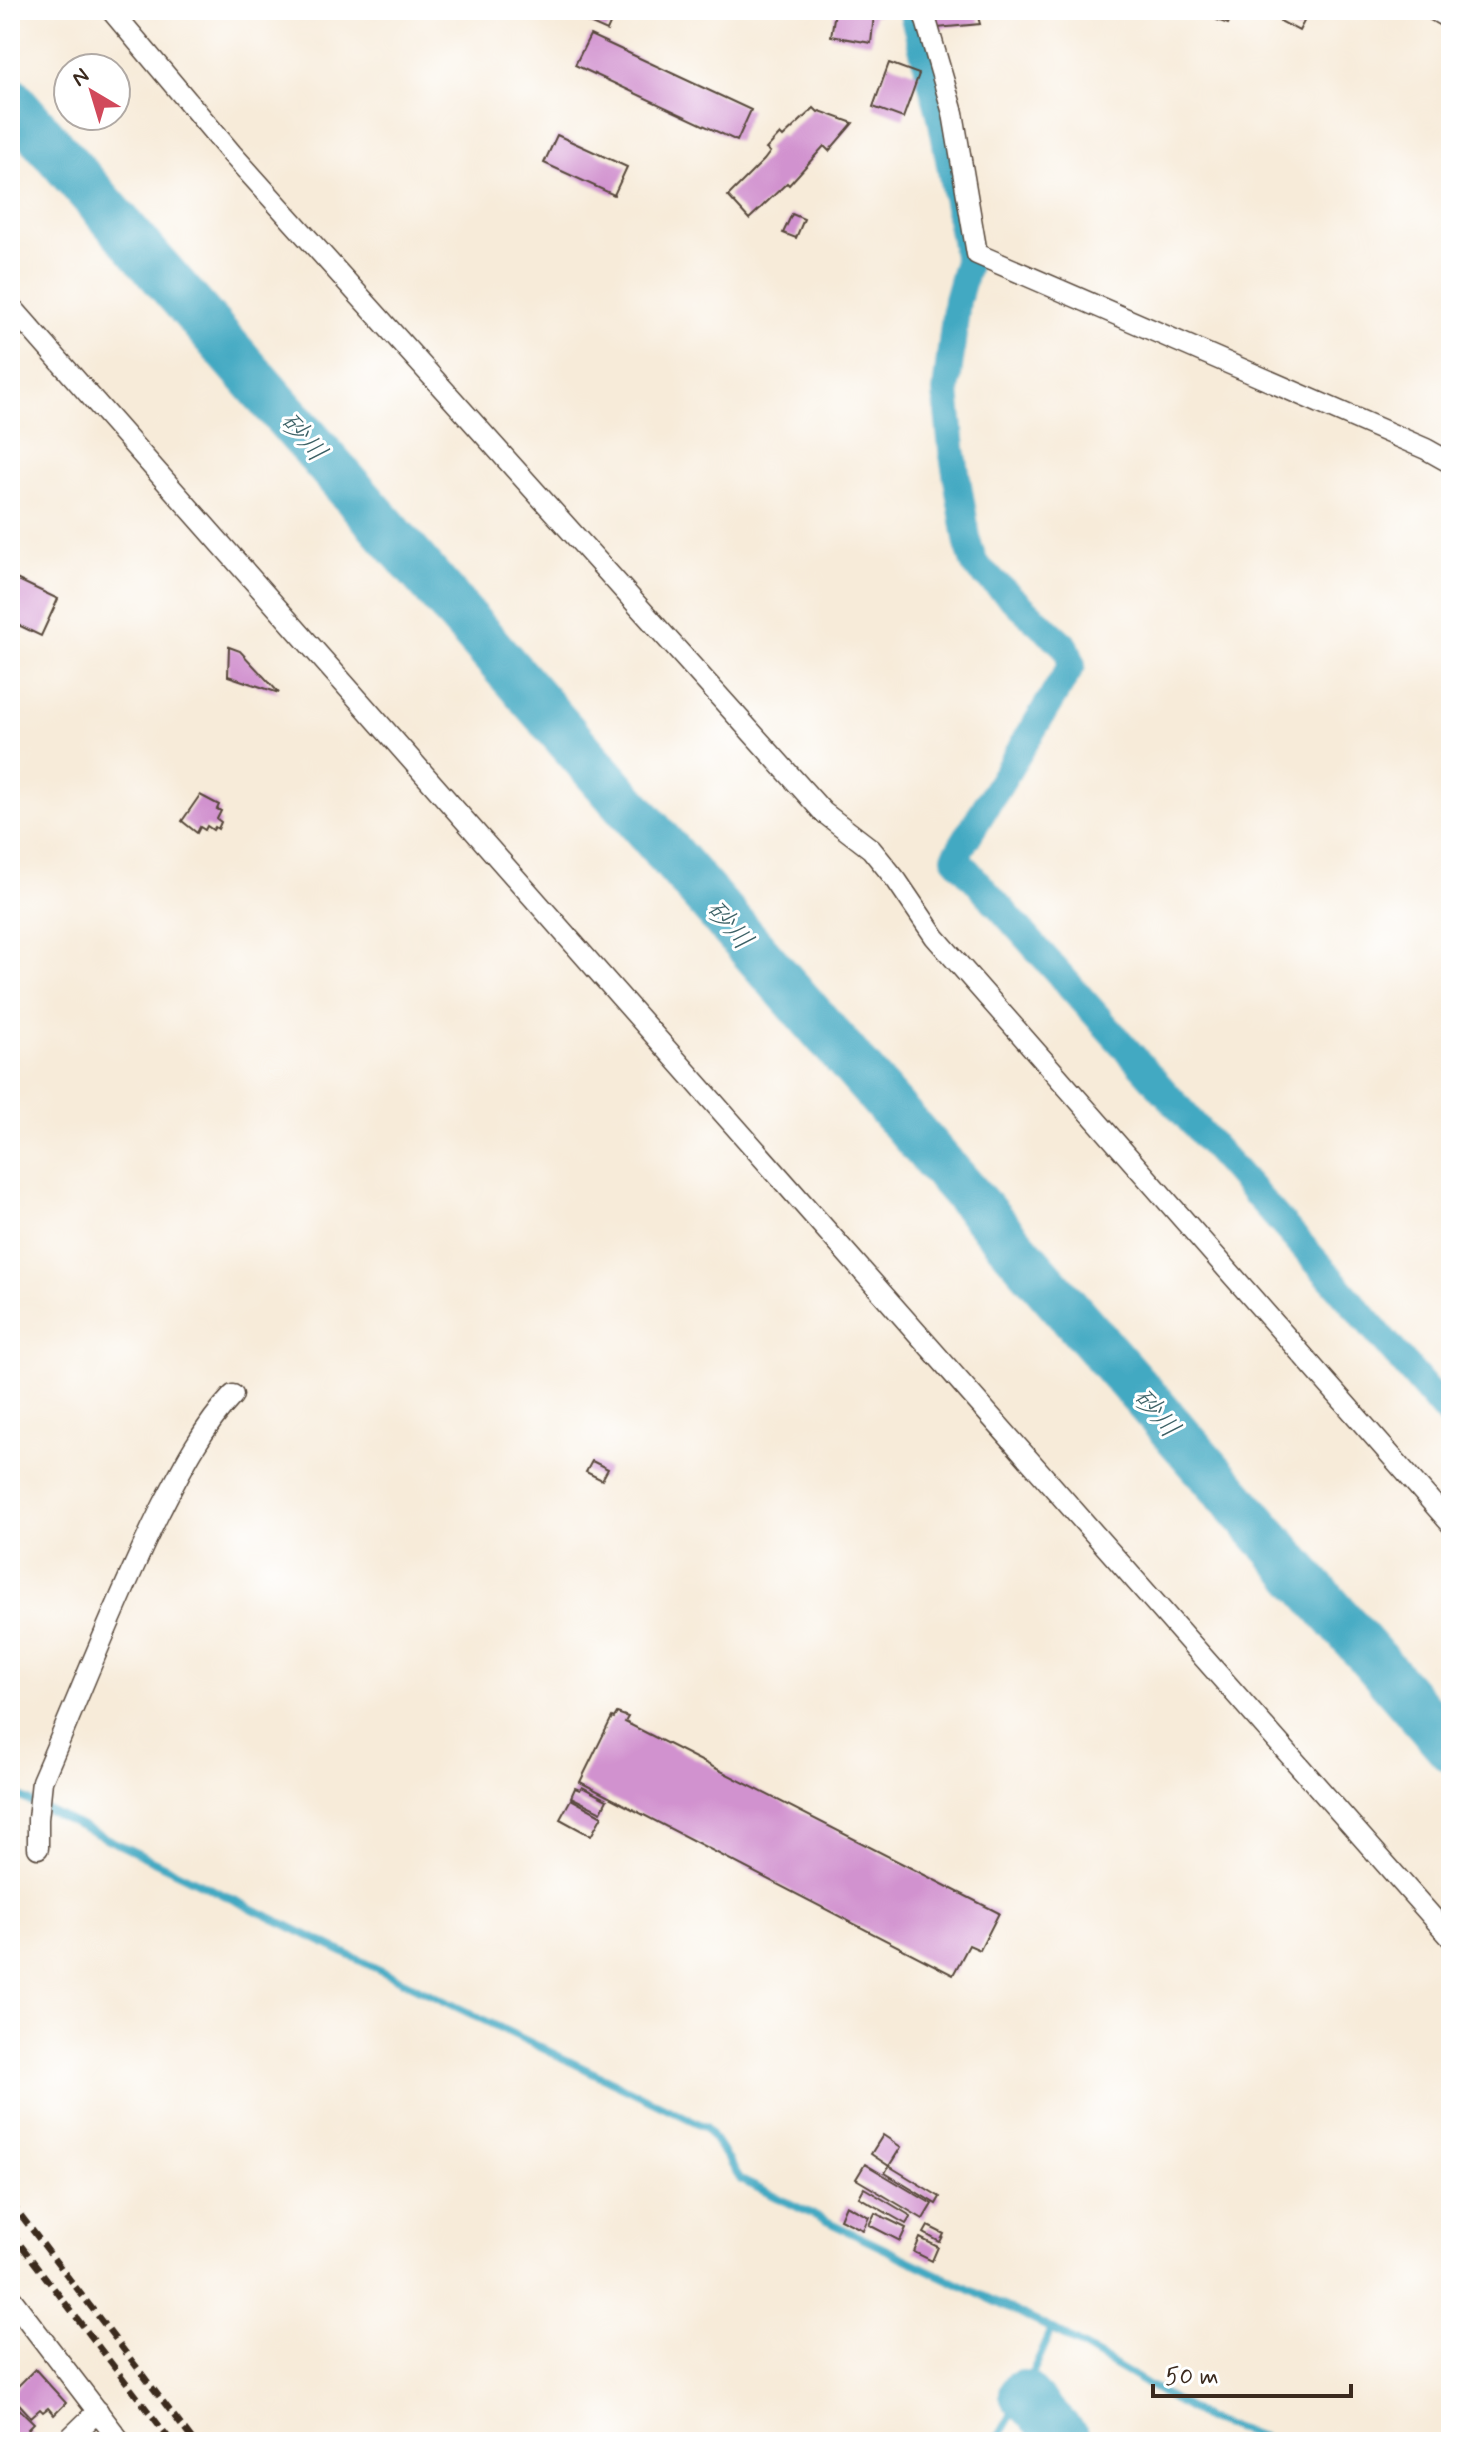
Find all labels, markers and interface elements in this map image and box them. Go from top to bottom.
north arrow [52,52,132,132]
text: N [67,62,95,93]
water label: 砂川 [270,404,334,471]
water label: 砂川 [696,892,760,959]
water label: 砂川 [1123,1380,1187,1447]
scale bar [1153,2348,1351,2398]
text: 50 m [1165,2362,1219,2393]

